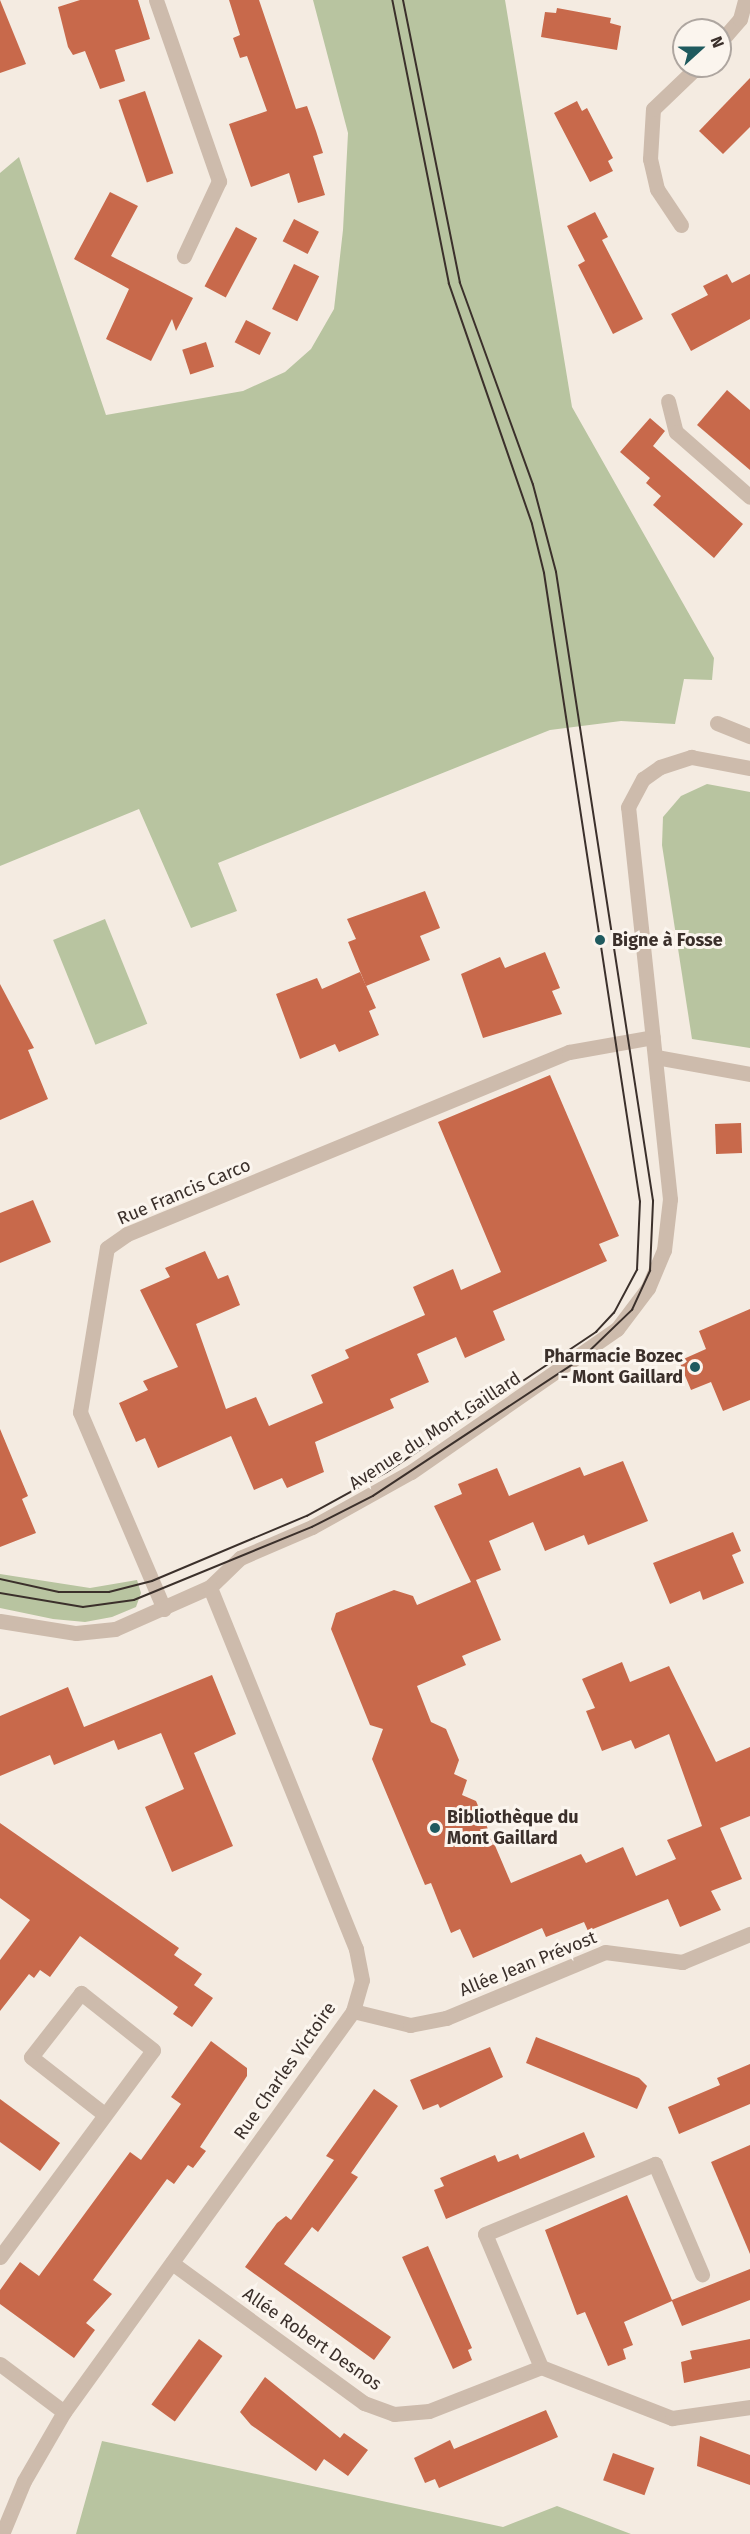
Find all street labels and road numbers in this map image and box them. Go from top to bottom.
street label: Rue Francis Carco [114,1154,254,1230]
street label: Avenue du Mont Gaillard [345,1367,525,1495]
street label: Allée Jean Prévost [456,1927,600,2001]
street label: Rue Charles Victoire [229,1998,341,2144]
street label: Allée Robert Desnos [239,2283,385,2395]

